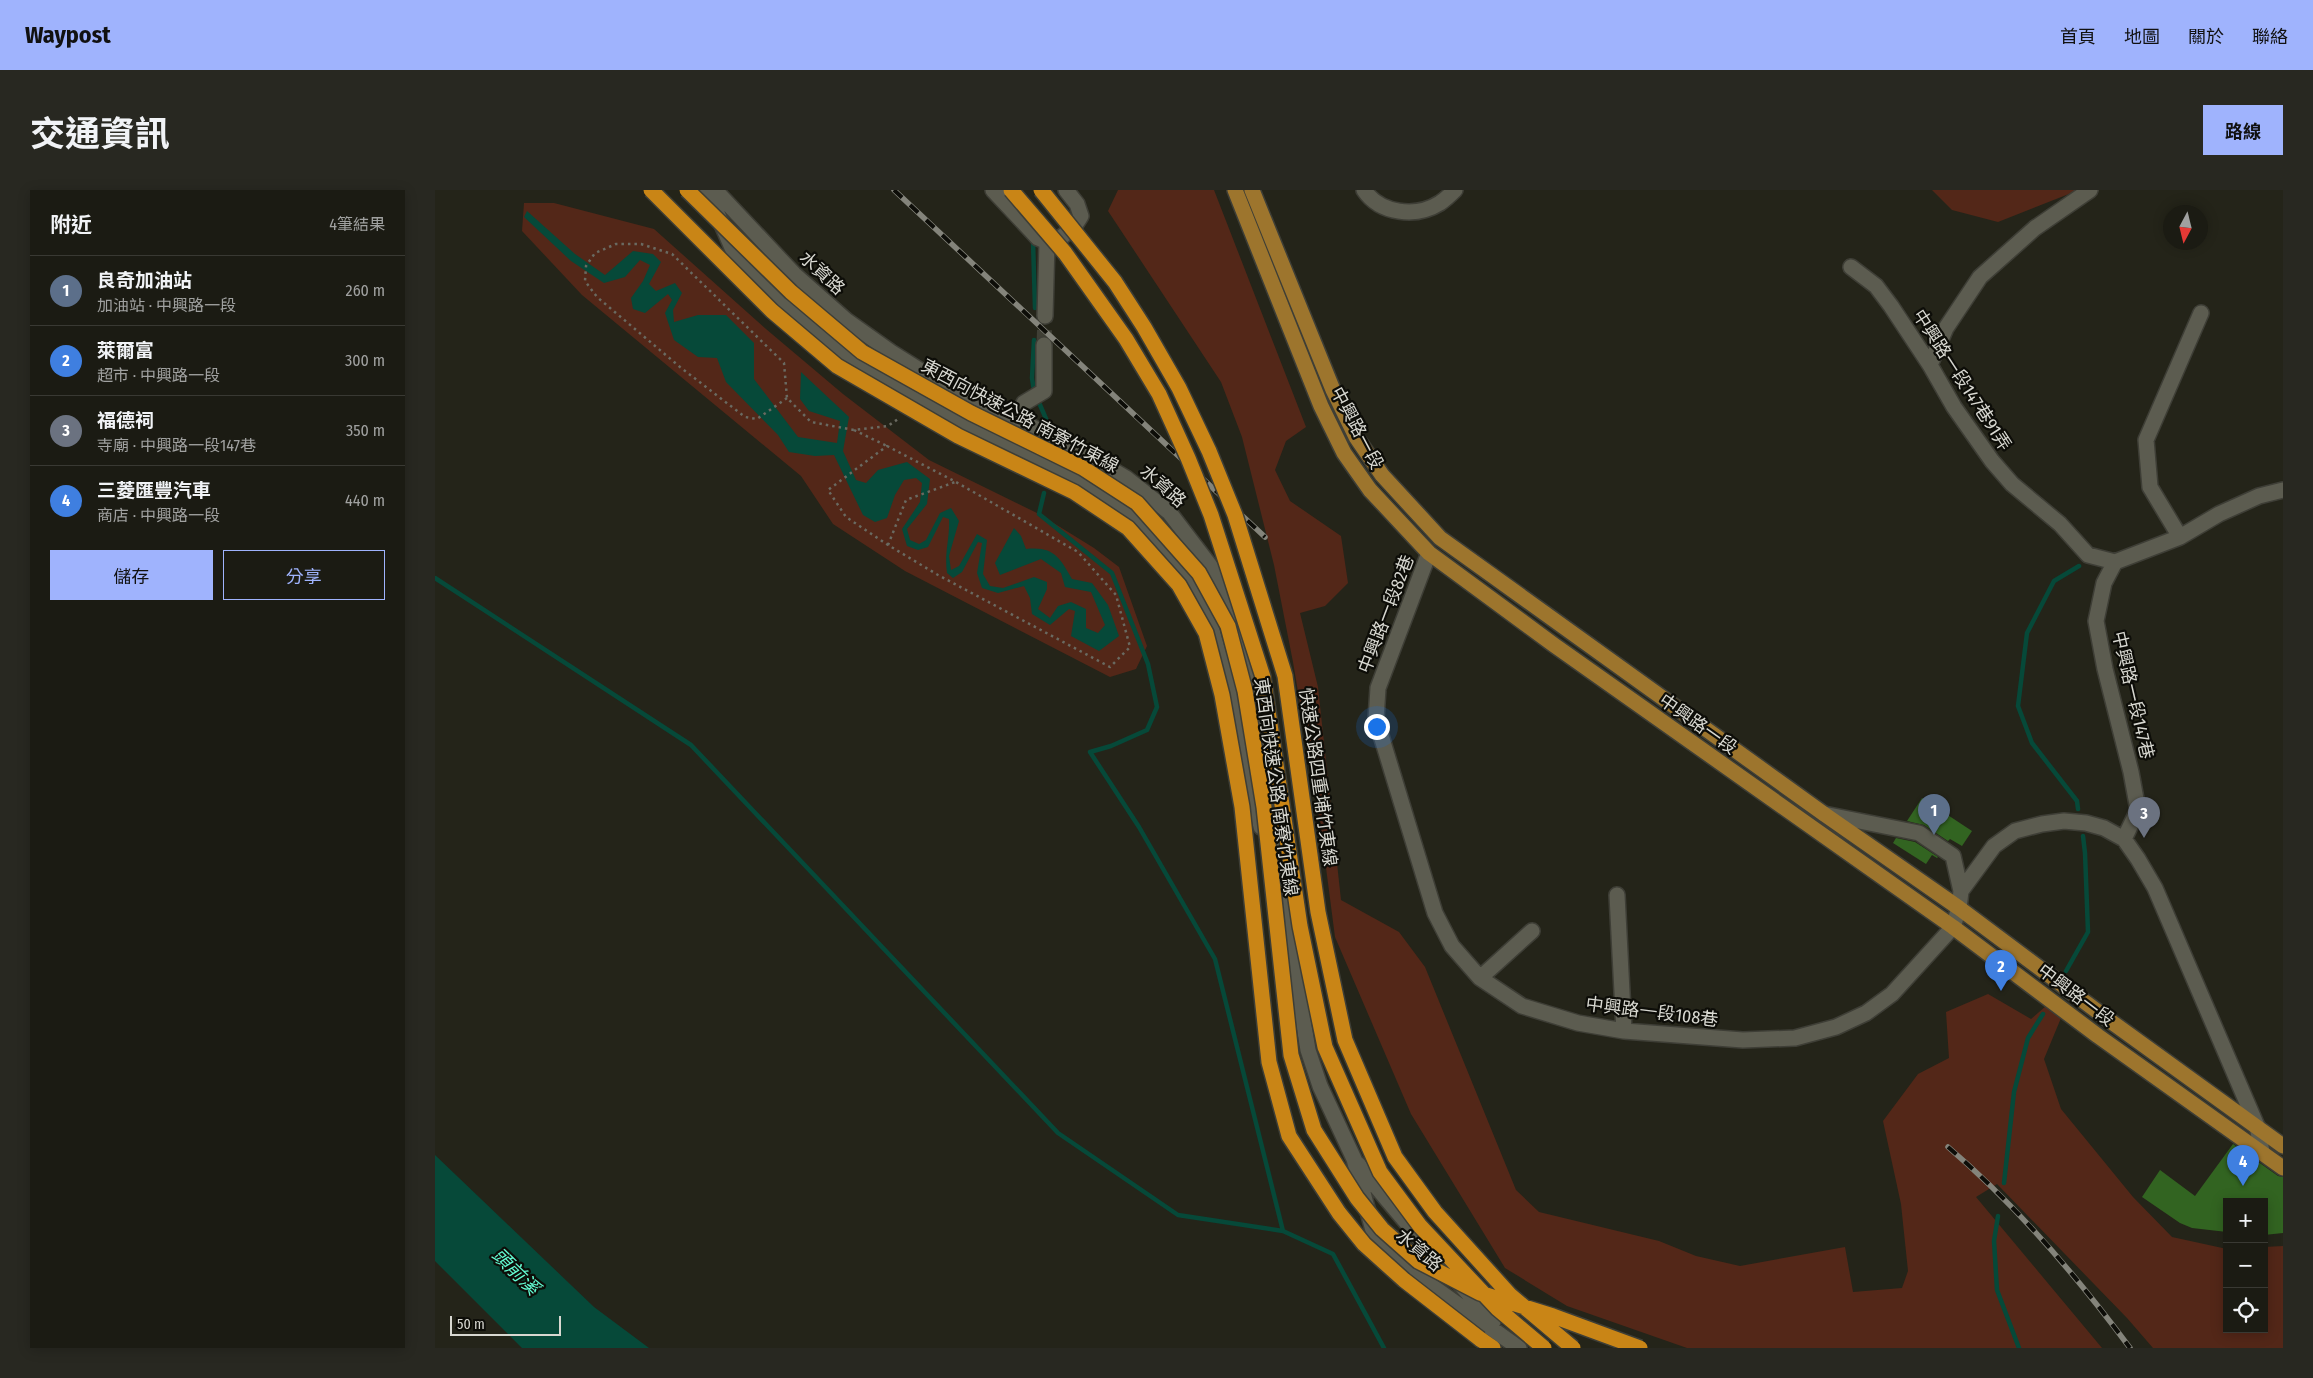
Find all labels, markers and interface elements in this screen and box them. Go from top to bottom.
text: Waypost [25,21,111,49]
text: 首頁 [2060,26,2096,48]
text: 地圖 [2124,26,2160,48]
text: 關於 [2188,26,2224,48]
text: 聯絡 [2252,26,2288,48]
button: 路線 [2203,105,2283,155]
text: 交通資訊 [30,113,170,155]
north arrow [2163,205,2208,250]
text: 附近 [50,212,92,238]
text: 4筆結果 [329,215,385,234]
street label: 水資路 [795,247,849,299]
text: 良奇加油站 [97,269,192,292]
text: 1 [63,281,69,300]
text: 260 m [346,281,385,300]
text: 加油站 · 中興路一段 [97,296,236,315]
street label: 中興路一段147巷91弄 [1908,305,2016,455]
text: 萊爾富 [97,339,154,362]
text: 2 [62,351,70,370]
text: 300 m [345,351,385,370]
street label: 東西向快速公路 南寮竹東線 [918,355,1122,477]
text: 超市 · 中興路一段 [97,366,220,385]
street label: 中興路一段 [1326,383,1388,473]
text: 福德祠 [97,409,154,432]
text: 3 [62,421,70,440]
text: 350 m [346,421,385,440]
text: 寺廟 · 中興路一段147巷 [97,436,256,455]
street label: 水資路 [1135,460,1191,512]
text: 三菱匯豐汽車 [97,479,211,502]
text: 4 [62,491,70,510]
text: 440 m [345,491,385,510]
text: 商店 · 中興路一段 [97,506,220,525]
button: 儲存 [50,550,213,600]
button: 分享 [223,550,385,600]
street label: 中興路一段82巷 [1353,552,1419,676]
street label: 中興路一段147巷 [2108,629,2158,761]
street label: 東西向快速公路 南寮竹東線 [1250,676,1302,898]
street label: 快速公路四重埔竹東線 [1295,686,1341,868]
street label: 中興路一段 [1655,689,1741,759]
your location [1364,714,1390,740]
pin: 1 [1918,794,1950,835]
pin: 3 [2128,797,2160,838]
pin: 2 [1985,950,2017,991]
street label: 中興路一段 [2033,959,2119,1031]
street label: 中興路一段108巷 [1584,993,1720,1031]
pin: 4 [2227,1145,2259,1186]
map controls [2223,1198,2268,1333]
button: + [2223,1198,2268,1243]
street label: 水資路 [1391,1224,1447,1276]
water label: 頭前溪 [487,1243,546,1302]
button: − [2223,1243,2268,1288]
button: locate [2223,1288,2268,1333]
scale bar [450,1313,561,1336]
text: 50 m [457,1316,485,1333]

